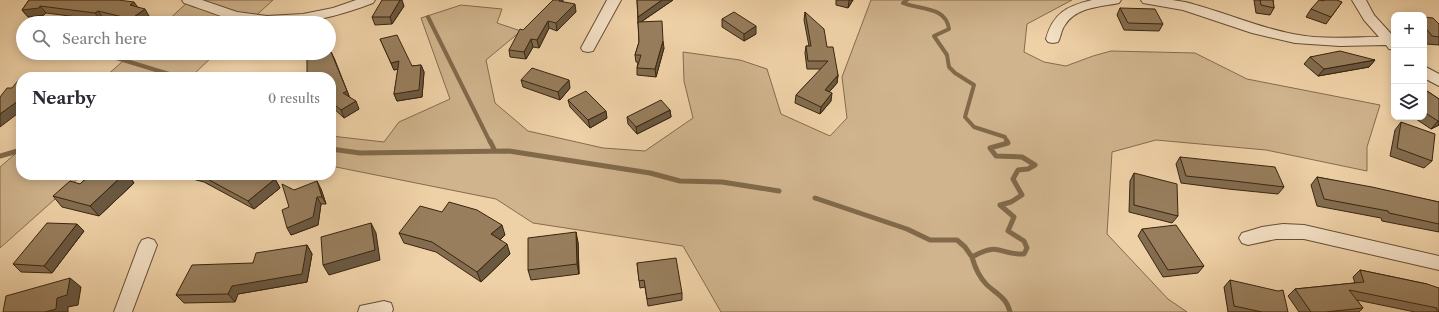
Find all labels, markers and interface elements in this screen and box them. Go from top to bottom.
map controls [1391,12,1427,120]
button: + [1391,12,1427,48]
search box [16,16,336,60]
icon: search [30,27,52,49]
text: Search here [62,29,147,48]
button: − [1391,48,1427,84]
button: layers [1391,84,1427,120]
text: Nearby [32,88,96,108]
text: 0 results [268,90,320,106]

